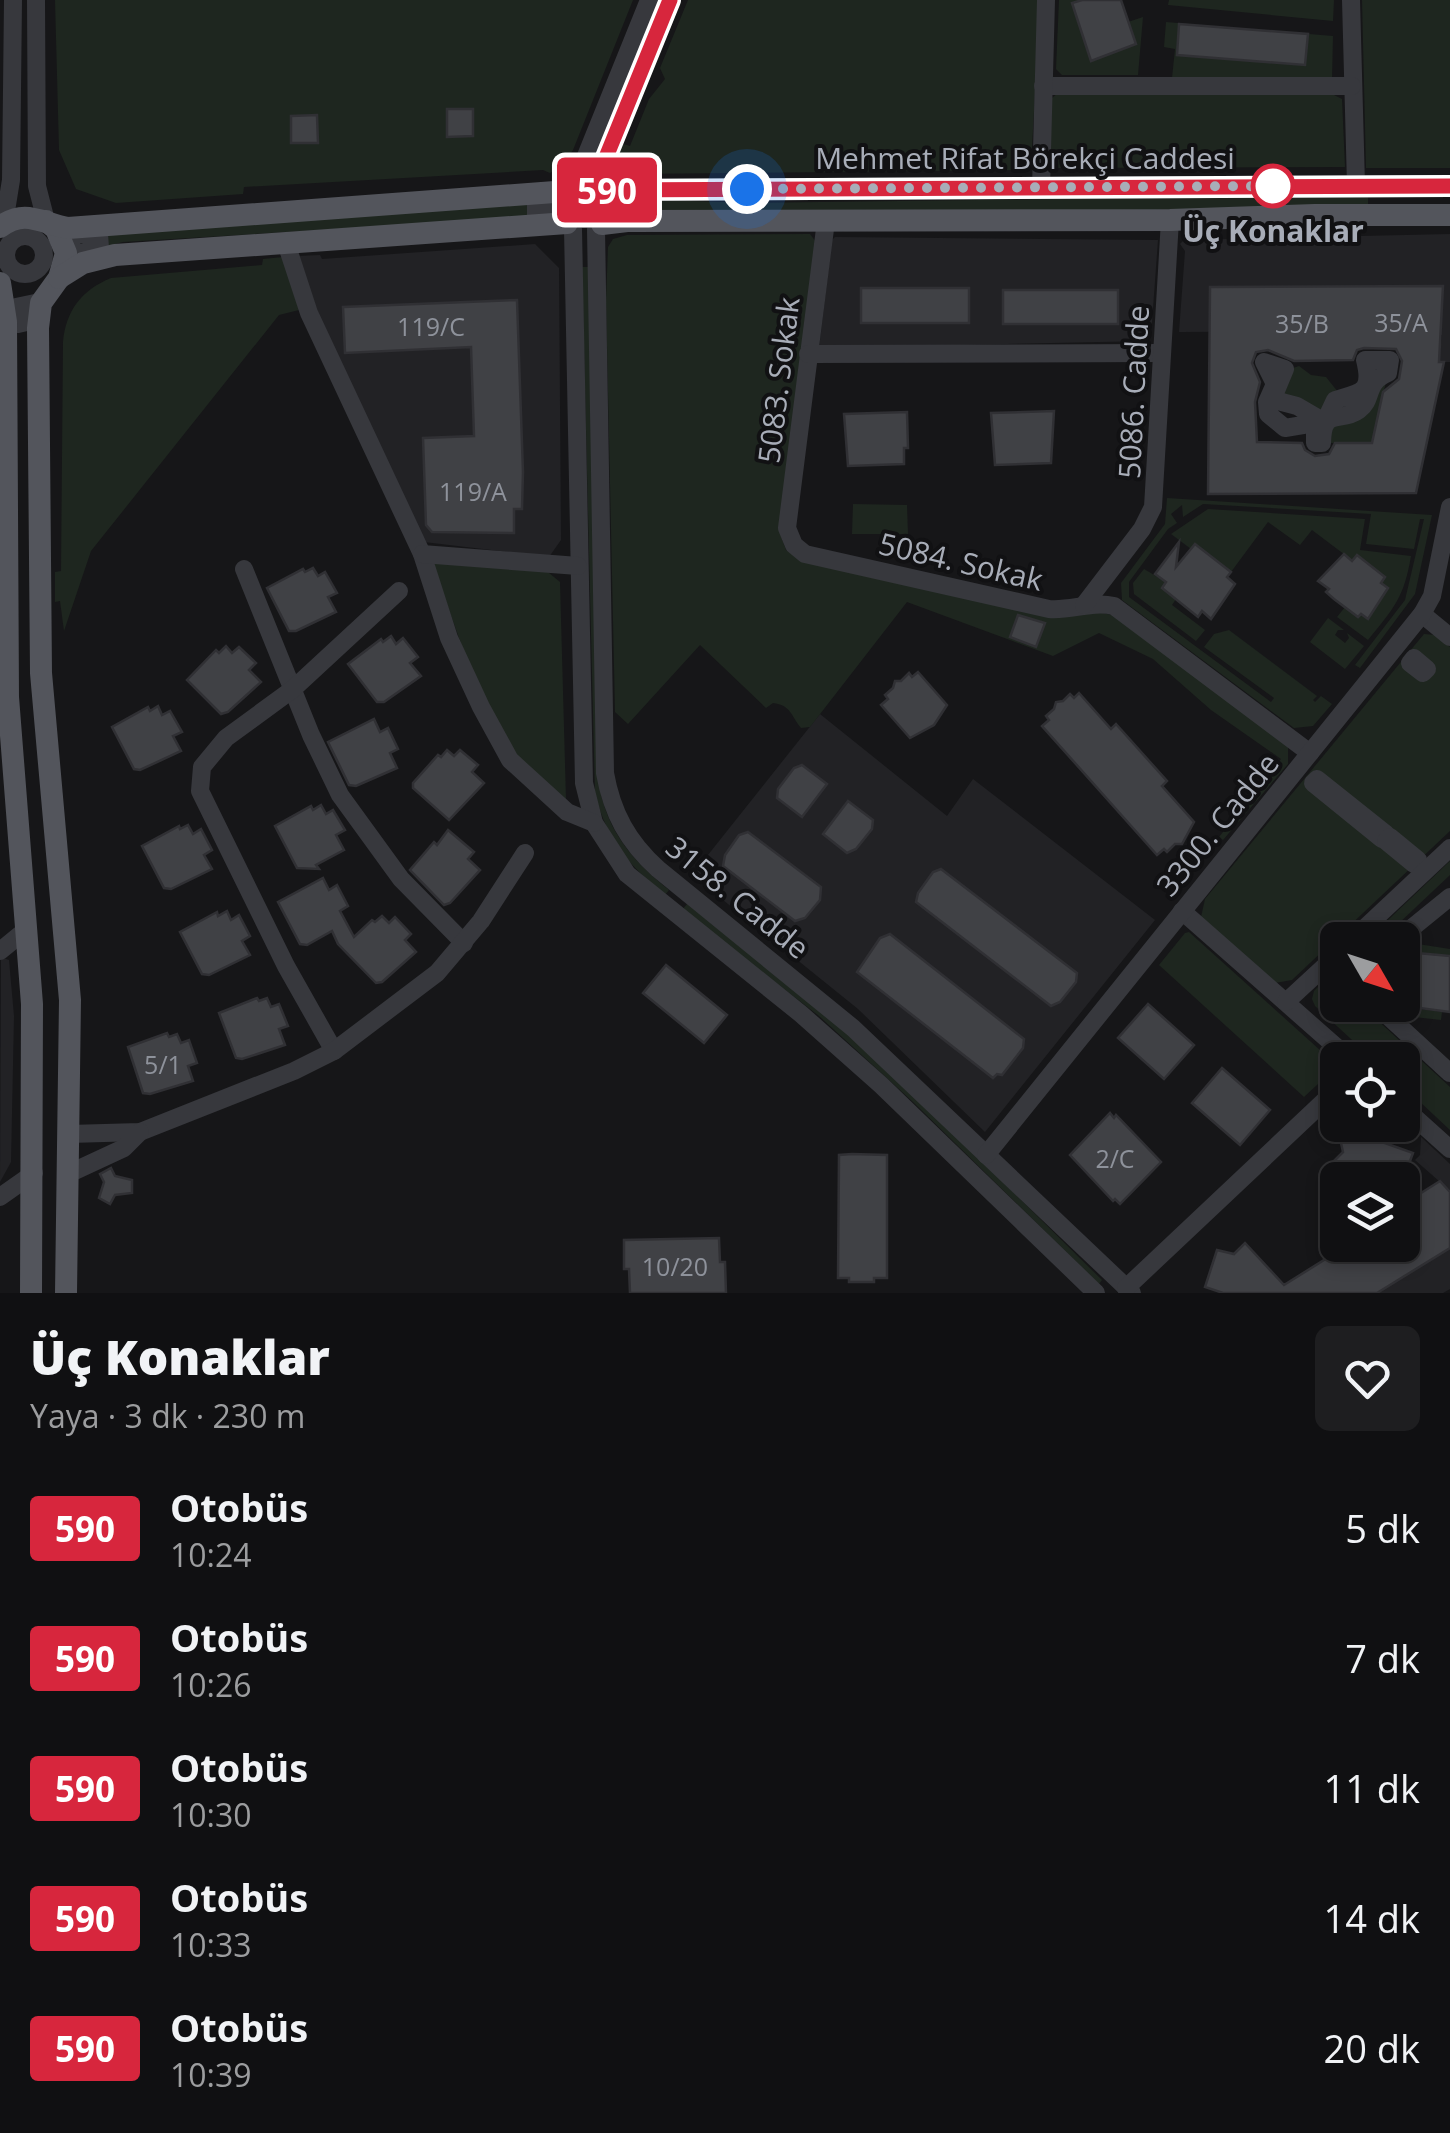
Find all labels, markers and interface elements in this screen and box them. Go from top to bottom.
street label: Mehmet Rifat Börekçi Caddesi [815,137,1235,178]
line badge: 590 [550,158,664,222]
your location [722,164,772,214]
marker: Üç Konaklar [1252,165,1294,207]
text: 590 [577,167,637,214]
place label: Üç Konaklar [1182,210,1364,251]
street label: 5083. Sokak [747,294,809,465]
street label: 5086. Cadde [1108,304,1158,480]
house number: 35/A [1374,305,1428,339]
house number: 35/B [1275,306,1329,340]
house number: 119/C [397,309,465,343]
house number: 119/A [439,474,507,508]
street label: 5084. Sokak [875,522,1047,600]
street label: 3300. Cadde [1146,744,1288,904]
street label: 3158. Cadde [658,826,818,968]
north arrow [1320,922,1420,1022]
map controls [1320,922,1420,1262]
button: locate [1320,1042,1420,1142]
house number: 5/1 [144,1047,182,1081]
house number: 2/C [1095,1141,1135,1175]
button: layers [1320,1162,1420,1262]
house number: 10/20 [642,1249,708,1283]
text: Üç Konaklar [30,1324,330,1389]
button: heart [1315,1326,1420,1431]
text: Yaya · 3 dk · 230 m [30,1394,305,1437]
text: Otobüs [170,1481,308,1533]
text: 5 dk [1345,1502,1420,1554]
text: 590 [55,1505,115,1552]
text: 10:24 [170,1533,252,1576]
text: Otobüs [170,1611,308,1663]
text: 7 dk [1345,1632,1420,1684]
text: 590 [55,1635,115,1682]
text: 10:26 [170,1663,252,1706]
text: Otobüs [170,1741,308,1793]
text: 11 dk [1323,1762,1420,1814]
text: 590 [55,1765,115,1812]
text: 10:30 [170,1793,252,1836]
text: Otobüs [170,1871,308,1923]
text: 14 dk [1323,1892,1420,1944]
text: 590 [55,1895,115,1942]
text: 10:33 [170,1923,252,1966]
text: Otobüs [170,2001,308,2053]
text: 20 dk [1323,2022,1420,2074]
text: 590 [55,2025,115,2072]
text: 10:39 [170,2053,252,2096]

